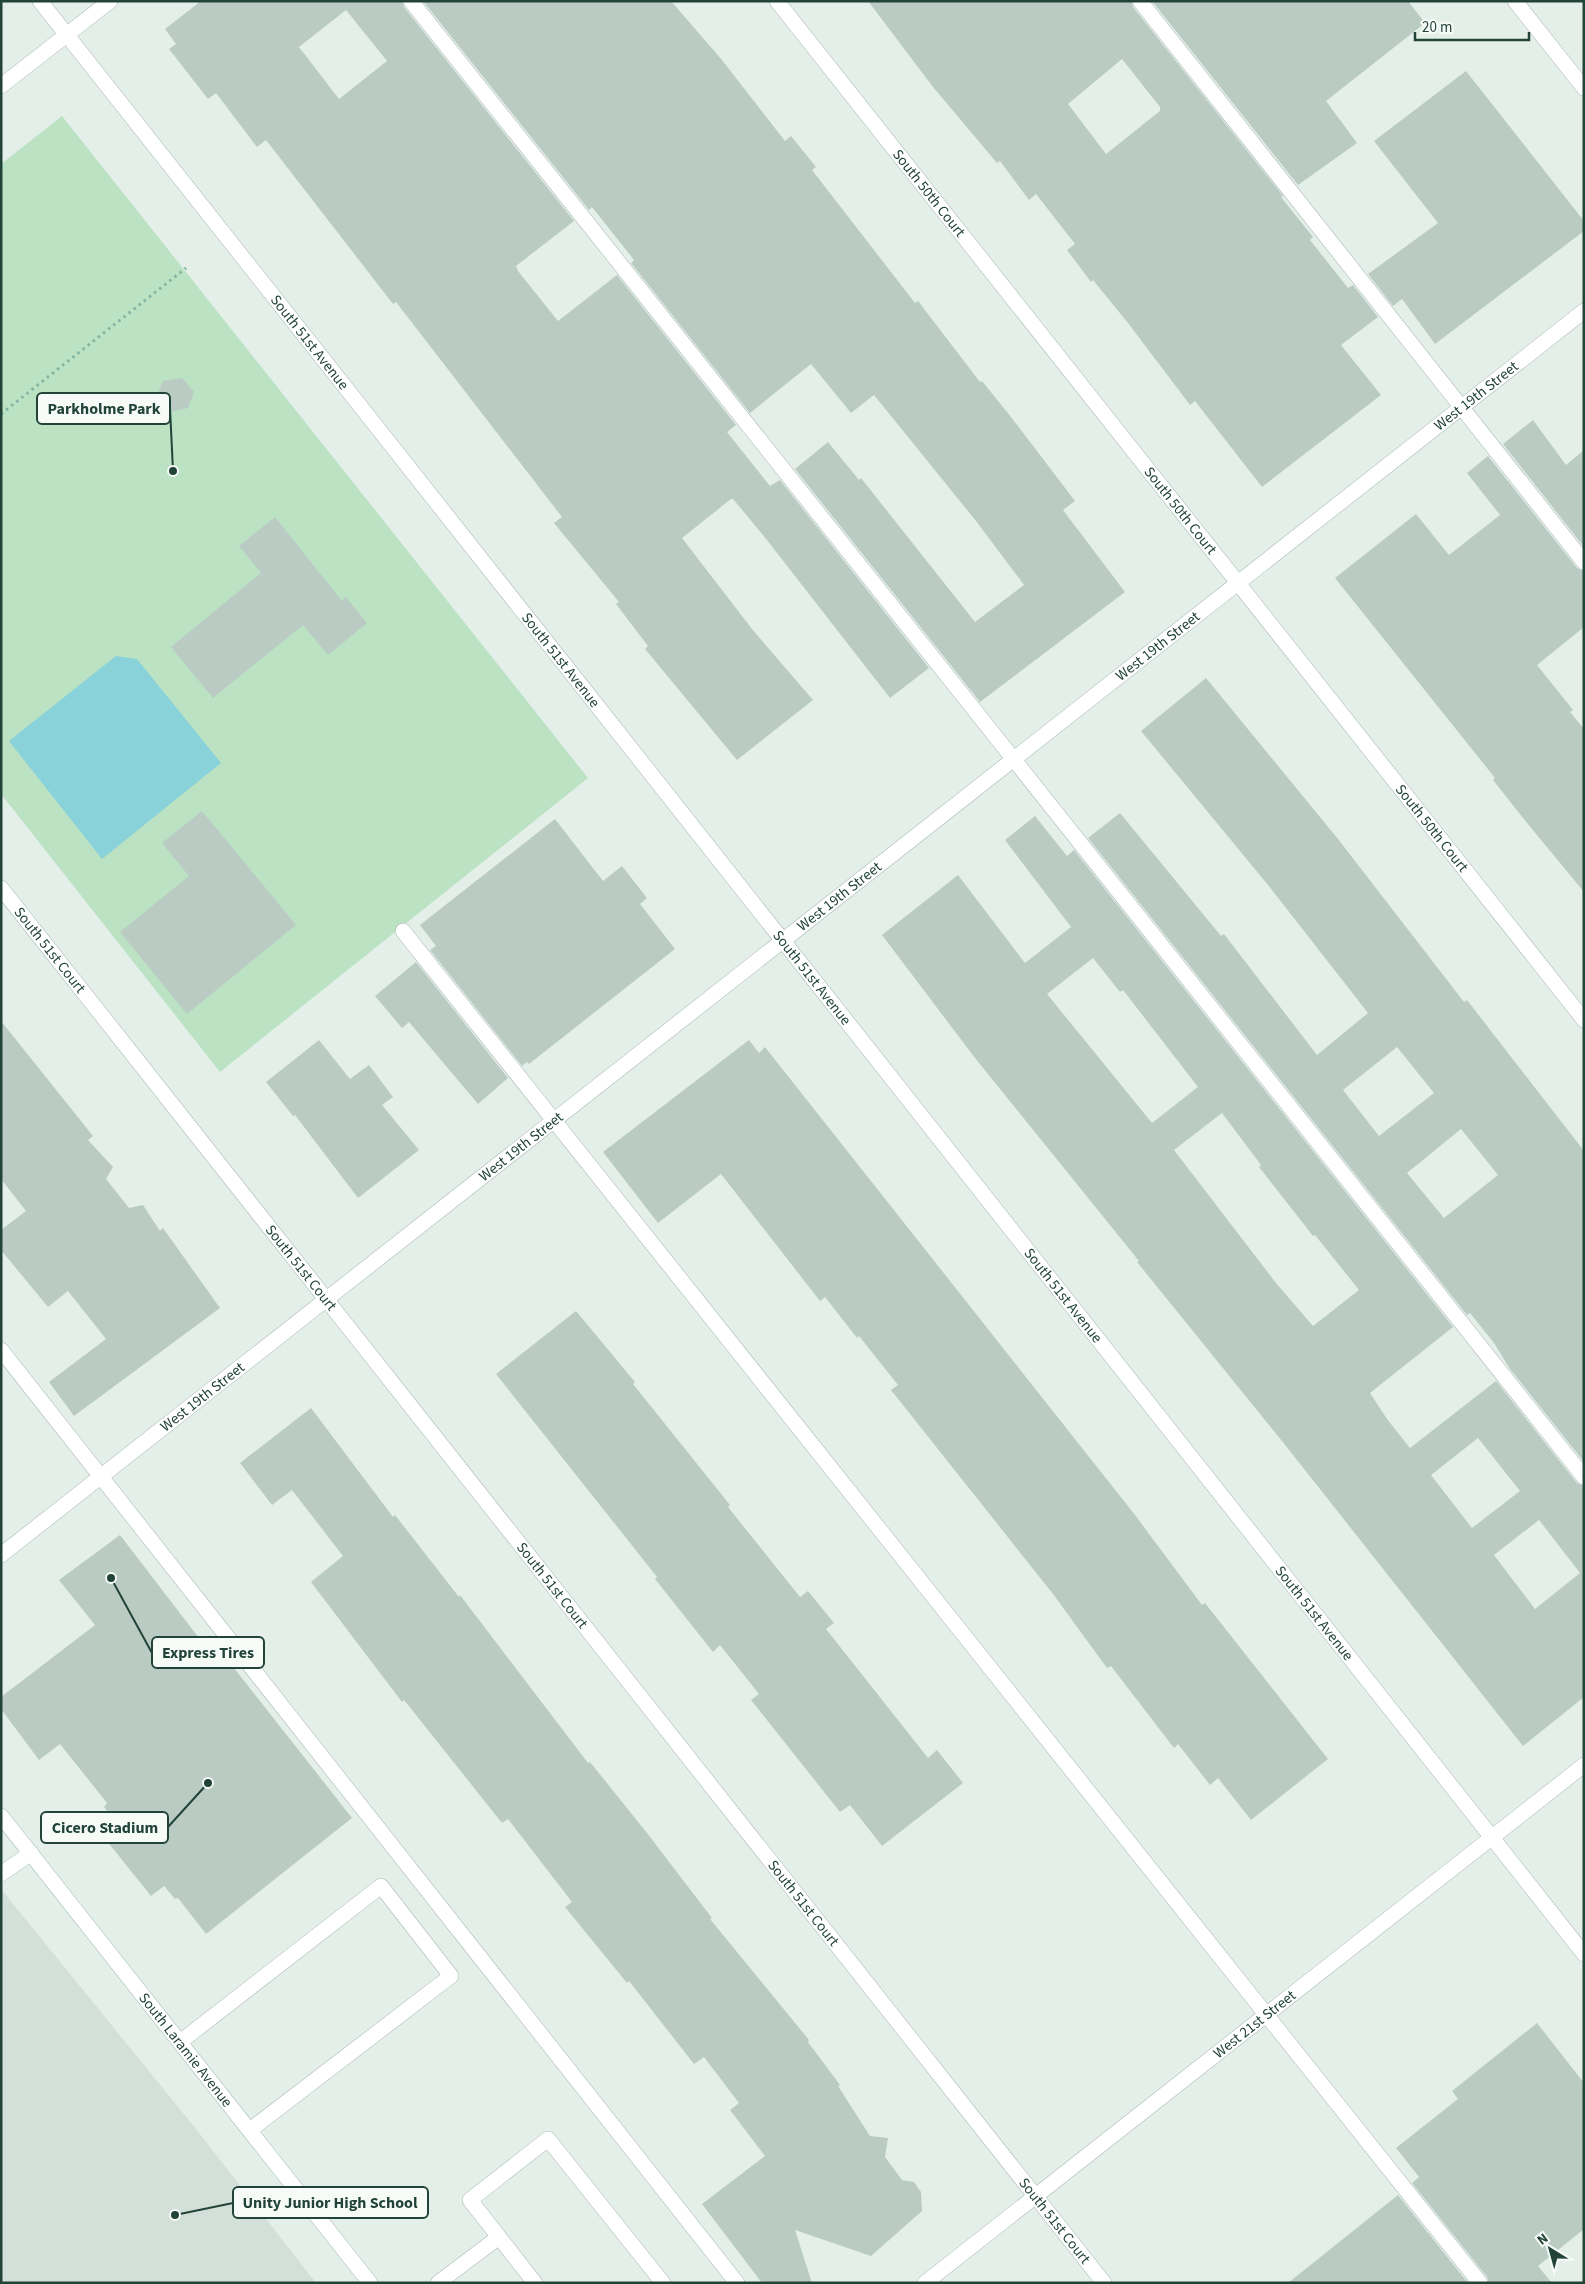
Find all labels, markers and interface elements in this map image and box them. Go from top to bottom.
scale bar [1415,10,1529,42]
text: 20 m [1422,17,1452,38]
street label: South 50th Court [887,145,970,242]
street label: South 51st Avenue [265,291,354,395]
street label: West 19th Street [1430,356,1523,436]
callout: Parkholme Park [37,393,170,424]
text: Parkholme Park [48,398,161,420]
street label: South 50th Court [1139,462,1222,559]
street label: West 19th Street [1111,607,1205,686]
street label: South 51st Avenue [516,608,605,712]
street label: South 50th Court [1390,780,1473,877]
street label: West 19th Street [793,857,886,937]
street label: South 51st Court [9,903,90,998]
street label: South 51st Avenue [768,926,856,1030]
street label: West 19th Street [474,1107,568,1187]
street label: South 51st Court [260,1220,342,1316]
street label: South 51st Avenue [1019,1244,1107,1348]
street label: West 19th Street [156,1357,249,1437]
street label: South 51st Court [511,1538,593,1633]
street label: South 51st Avenue [1270,1561,1358,1665]
callout: Express Tires [152,1637,264,1668]
text: Express Tires [162,1642,254,1664]
callout: Cicero Stadium [41,1812,168,1843]
text: Cicero Stadium [52,1817,158,1839]
street label: South 51st Court [762,1856,844,1951]
street label: West 21st Street [1209,1985,1301,2064]
street label: South Laramie Avenue [133,1988,237,2112]
street label: South 51st Court [1014,2173,1095,2269]
callout: Unity Junior High School [233,2187,428,2218]
text: Unity Junior High School [242,2192,418,2214]
north arrow [1525,2224,1575,2274]
text: N [1533,2229,1553,2250]

